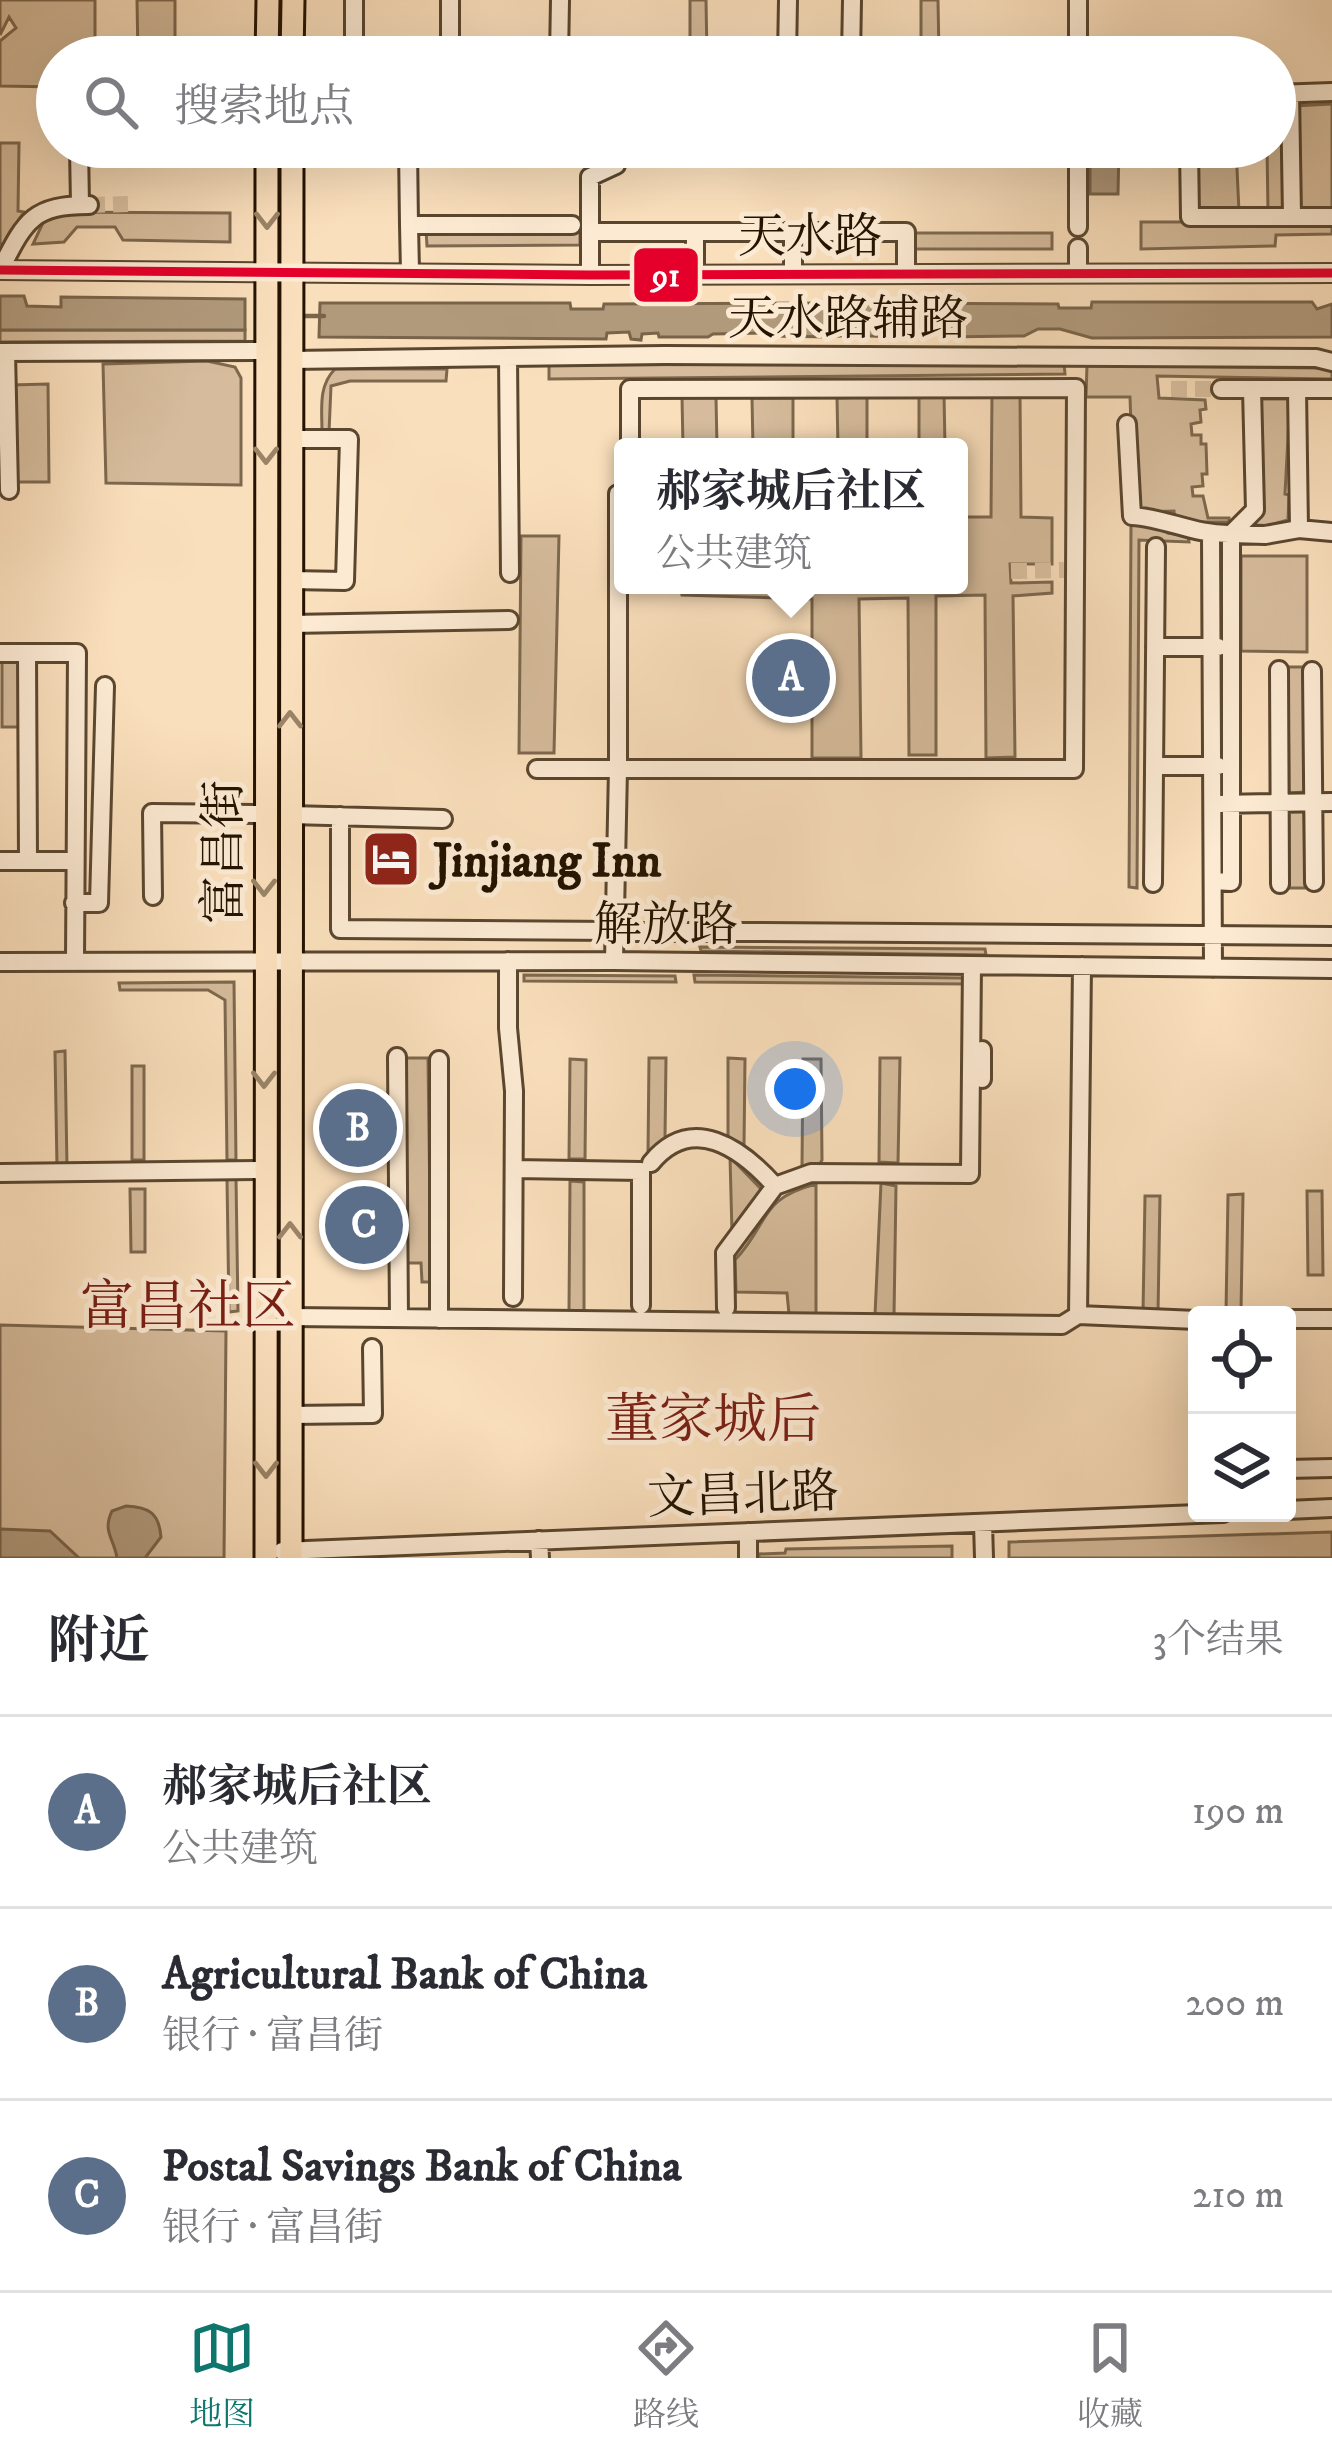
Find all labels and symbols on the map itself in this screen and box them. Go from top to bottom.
street label: 天水路 [738,208,882,268]
one-way arrow [254,212,280,230]
line badge: 91 [632,246,700,304]
text: 91 [650,256,680,297]
street label: 天水路辅路 [728,290,968,350]
one-way arrow [253,447,279,465]
pin: A [752,633,830,723]
one-way arrow [277,710,303,728]
street label: 富昌街 [195,780,255,924]
hotel icon: Jinjiang Inn [360,828,422,890]
place label: Jinjiang Inn [428,832,662,893]
one-way arrow [251,879,277,897]
street label: 解放路 [594,896,738,956]
your location [765,1059,825,1119]
one-way arrow [251,1071,277,1089]
pin: B [319,1083,397,1173]
pin: C [325,1180,403,1270]
one-way arrow [278,1221,304,1240]
district label: 富昌社区 [80,1275,296,1342]
district label: 董家城后 [605,1388,821,1455]
one-way arrow [253,1461,279,1479]
street label: 文昌北路 [646,1463,840,1529]

